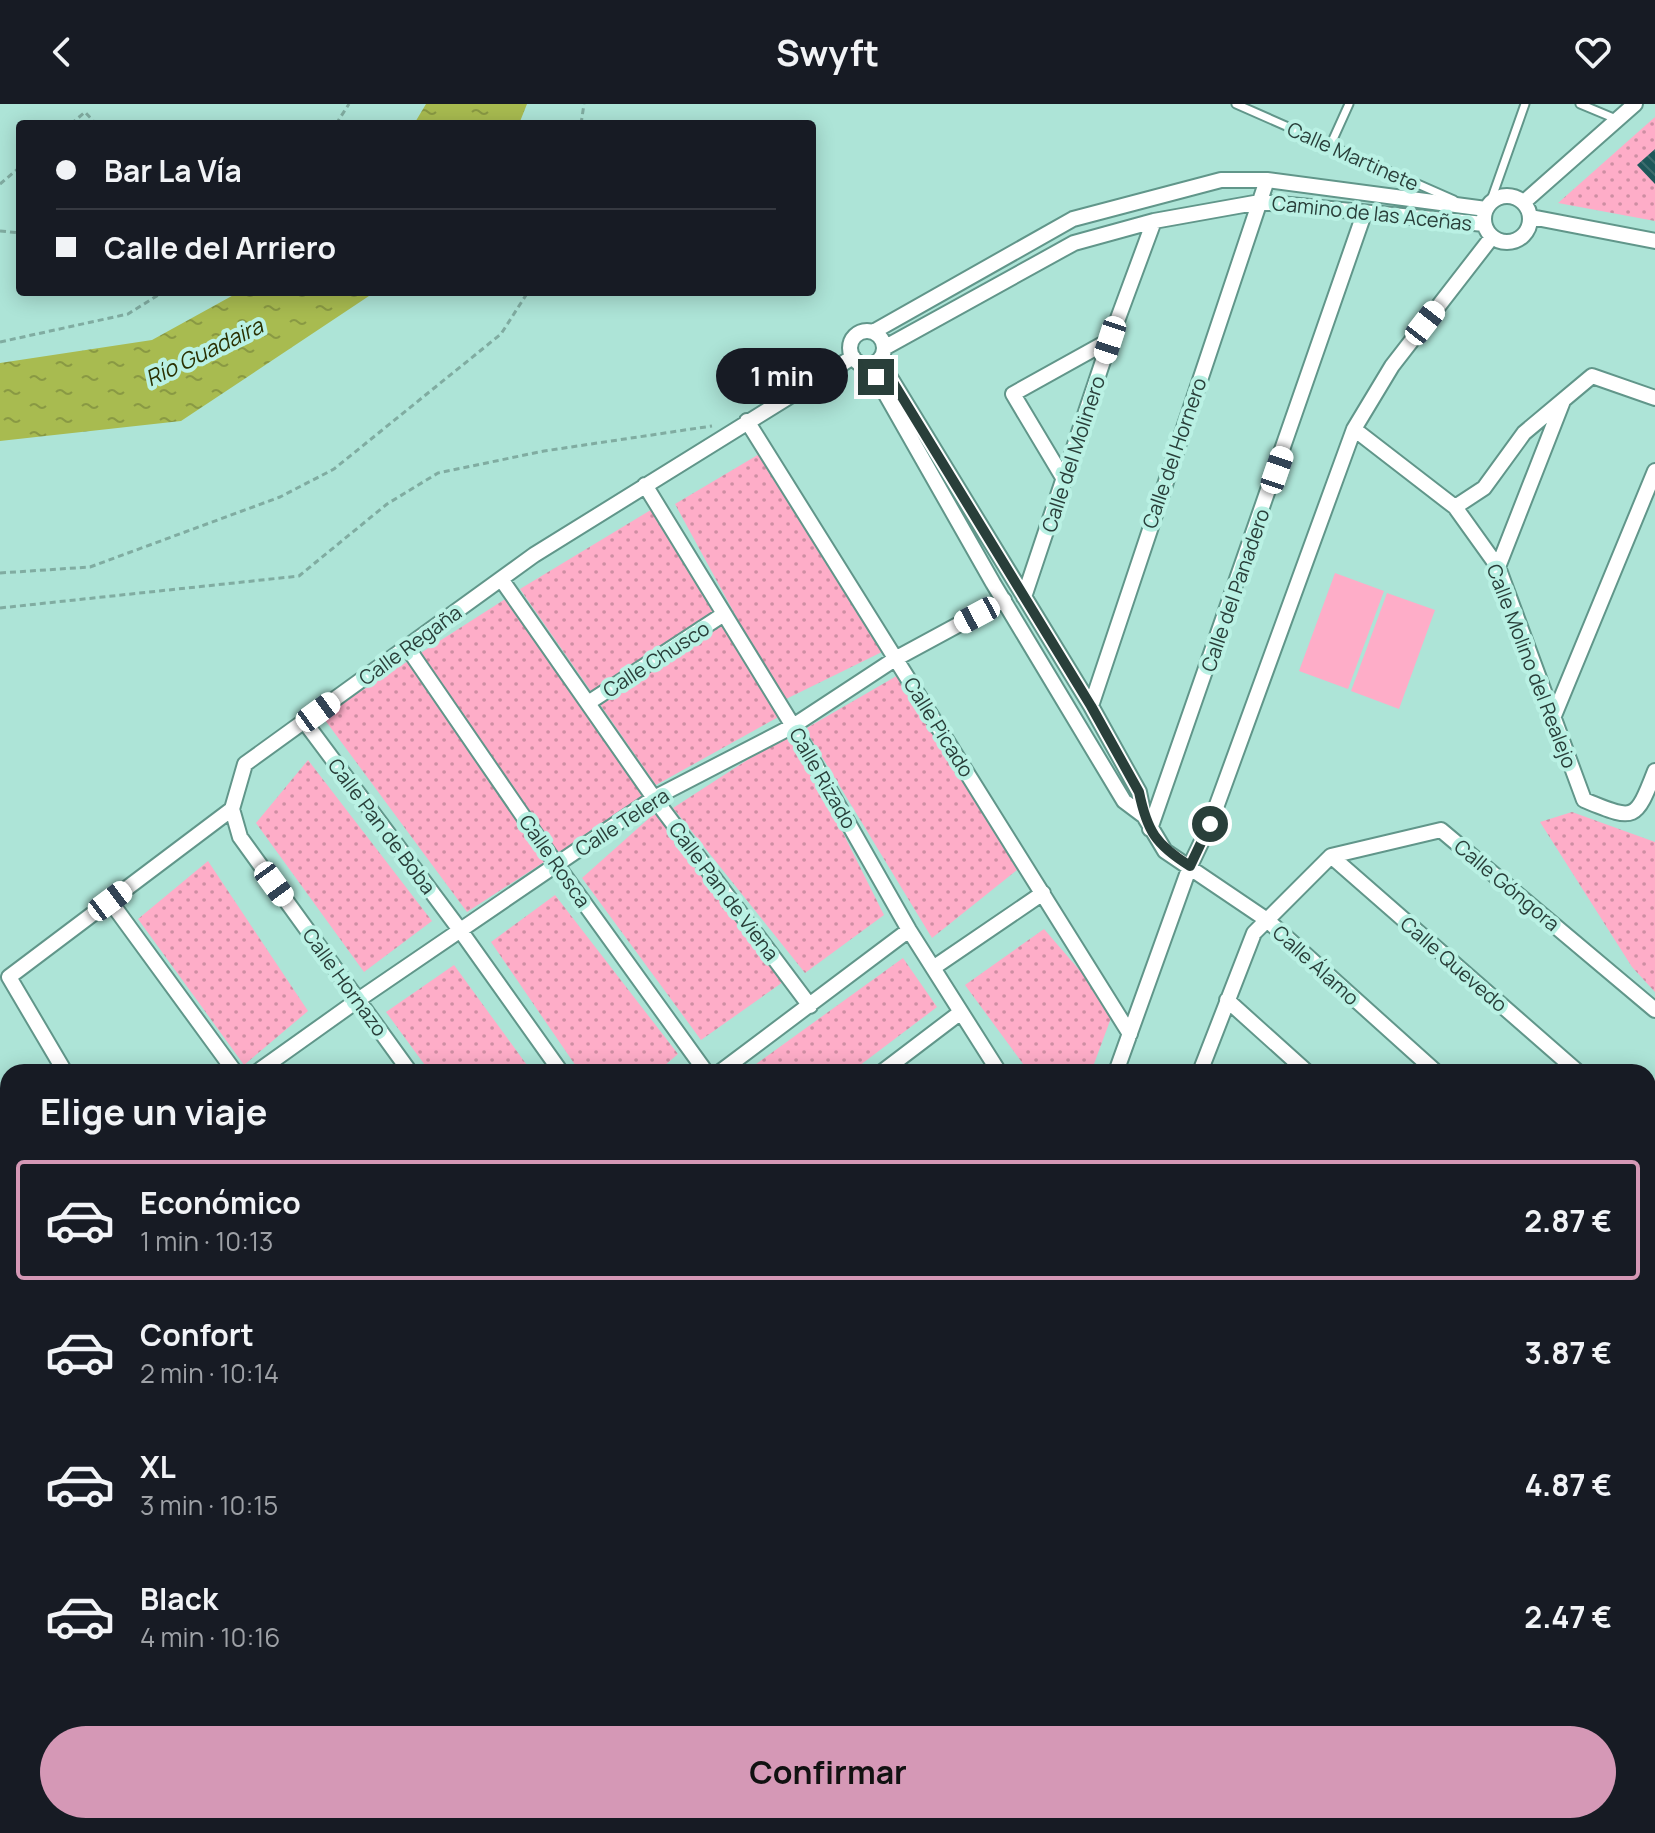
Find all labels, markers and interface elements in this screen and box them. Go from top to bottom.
text: Swyft [776,28,879,77]
icon: back [40,30,84,74]
icon: heart [1571,30,1615,74]
street label: Calle Martinete [1283,115,1423,197]
text: Bar La Vía [104,150,242,191]
street label: Camino de las Aceñas [1271,189,1473,237]
text: Calle del Arriero [104,227,336,268]
car [1401,297,1449,349]
water label: Río Guadaira [140,310,269,393]
car [1091,313,1129,367]
callout: 1 min [716,349,848,405]
text: 1 min [750,358,814,394]
route end [858,359,894,395]
street label: Calle del Molinero [1035,372,1111,536]
street label: Calle del Hornero [1136,374,1212,532]
car [1258,443,1296,497]
street label: Calle del Panadero [1194,505,1276,675]
street label: Calle Molino del Realejo [1481,560,1583,772]
car [950,593,1004,637]
street label: Calle Regaña [353,599,467,691]
street label: Calle Chusco [598,614,714,703]
street label: Calle Picado [898,672,980,782]
car [292,688,344,736]
street label: Calle Rizado [783,723,863,834]
street label: Calle Pan de Boba [322,753,442,899]
street label: Calle Telera [570,782,674,862]
route start [1192,806,1228,842]
street label: Calle Rosca [513,809,597,913]
street label: Calle Pan de Viena [663,816,785,966]
street label: Calle Góngora [1449,833,1565,937]
car [250,858,298,910]
car [84,877,136,925]
street label: Calle Quevedo [1395,910,1513,1018]
street label: Calle Álamo [1267,919,1365,1011]
street label: Calle Hornazo [297,922,394,1042]
text: Elige un viaje [40,1087,267,1136]
text: Económico [140,1182,301,1223]
icon: car [44,1184,116,1256]
text: 2.87 € [1524,1200,1612,1241]
text: 1 min · 10:13 [140,1223,273,1259]
text: Confort [140,1314,254,1355]
icon: car [44,1316,116,1388]
text: 3.87 € [1525,1332,1612,1373]
text: 2 min · 10:14 [140,1355,279,1391]
text: XL [140,1446,176,1487]
icon: car [44,1448,116,1520]
text: 4.87 € [1524,1464,1612,1505]
text: 3 min · 10:15 [140,1487,278,1523]
text: Black [140,1578,218,1619]
icon: car [44,1580,116,1652]
text: 2.47 € [1524,1596,1612,1637]
text: 4 min · 10:16 [140,1619,280,1655]
button: Confirmar [40,1726,1616,1818]

